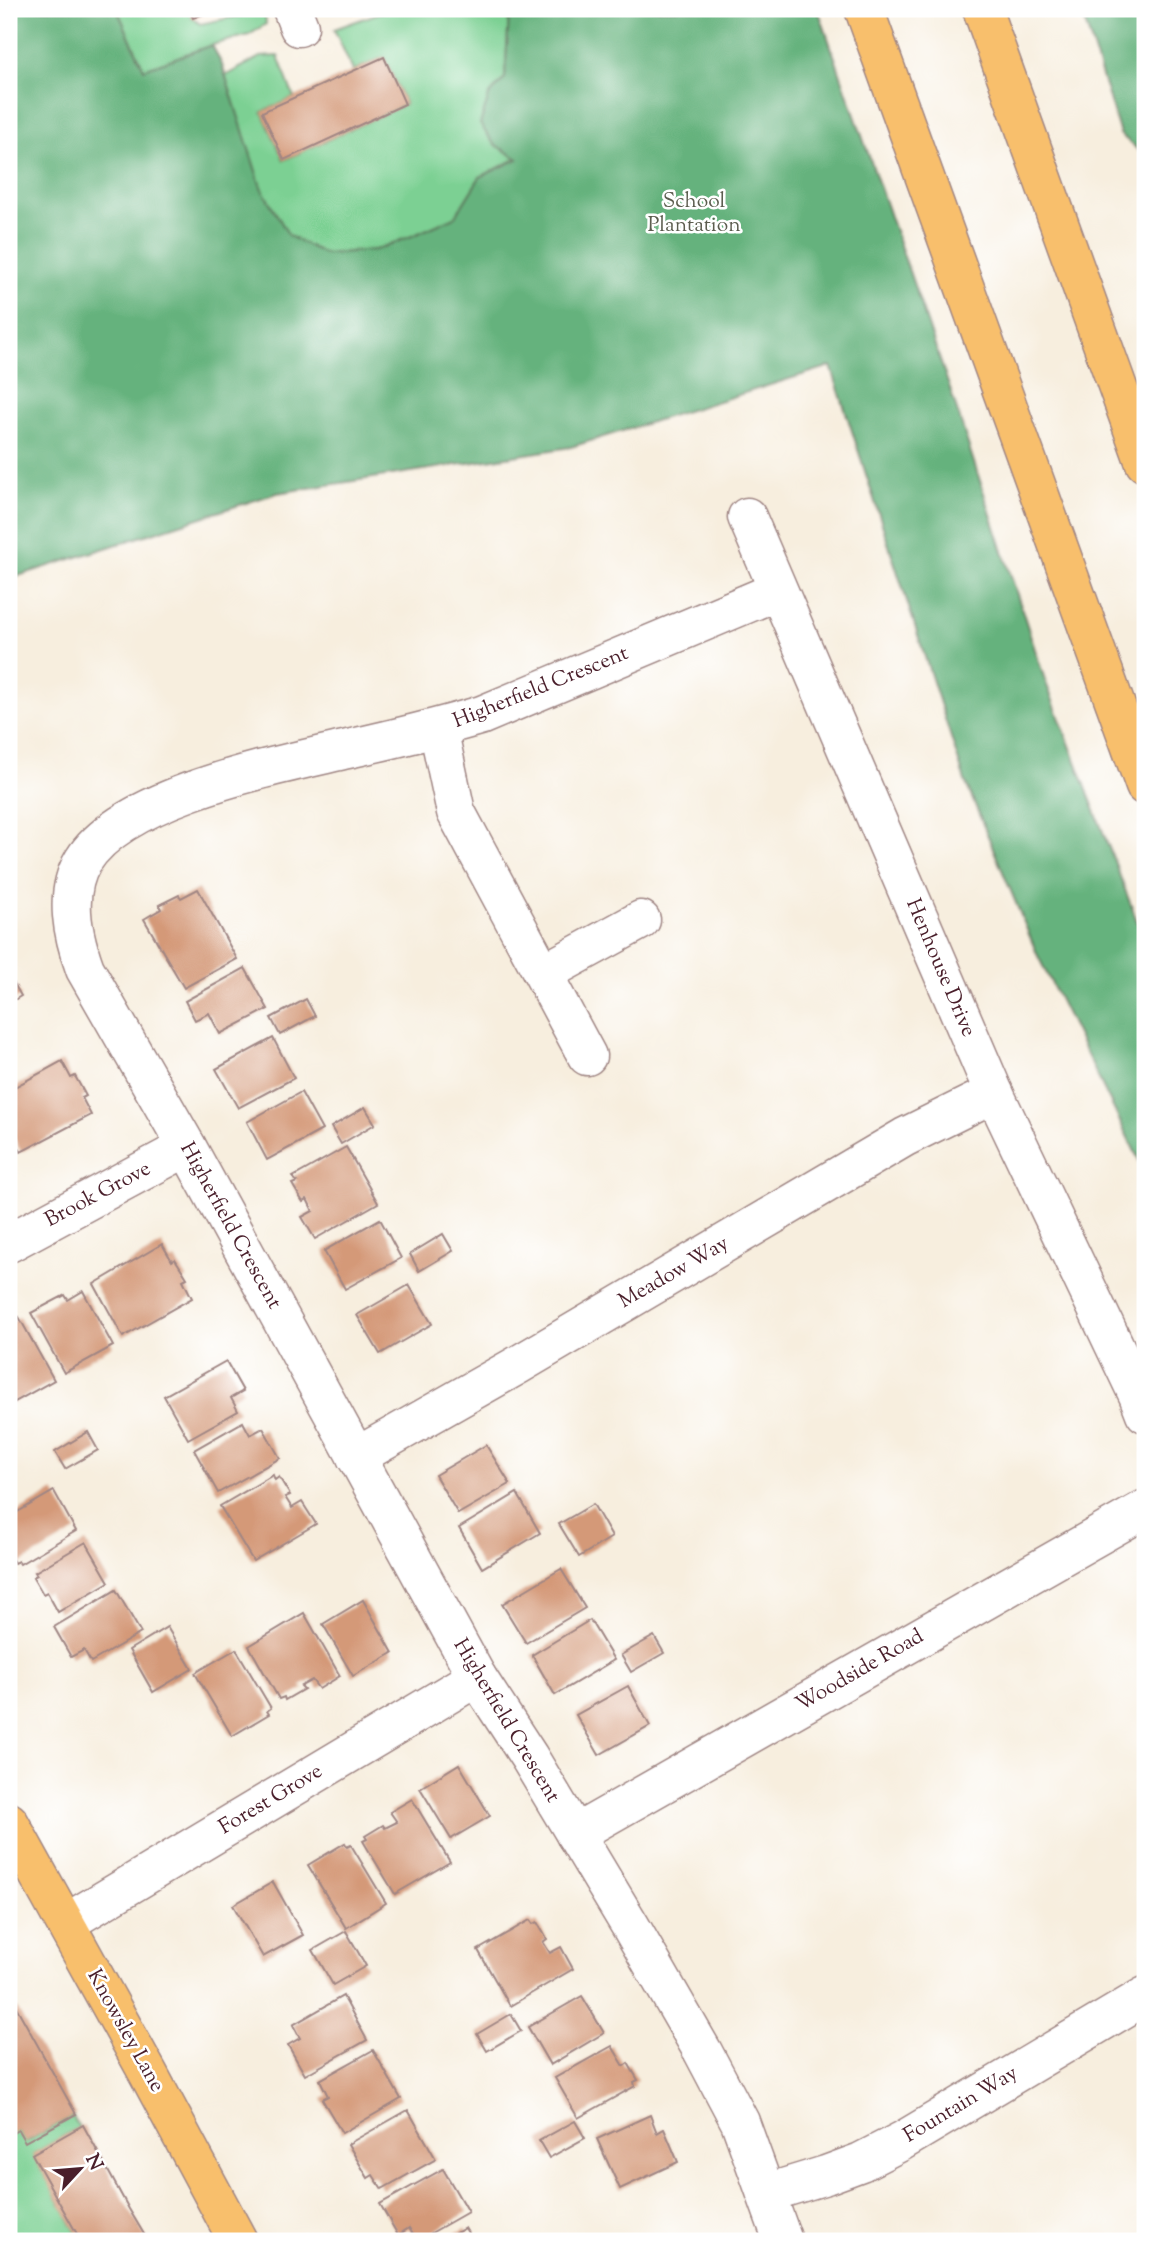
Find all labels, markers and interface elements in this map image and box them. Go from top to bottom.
park label: School Plantation [647,187,741,241]
street label: Higherfield Crescent [449,639,633,737]
street label: Henhouse Drive [897,894,983,1042]
street label: Higherfield Crescent [172,1137,288,1315]
street label: Brook Grove [40,1155,156,1235]
street label: Meadow Way [613,1229,735,1317]
street label: Woodside Road [790,1622,930,1720]
street label: Higherfield Crescent [445,1633,567,1809]
street label: Forest Grove [213,1757,329,1843]
street label: Knowsley Lane [79,1964,171,2098]
street label: Fountain Way [898,2059,1024,2151]
north arrow [46,2134,116,2204]
text: N [78,2150,108,2175]

